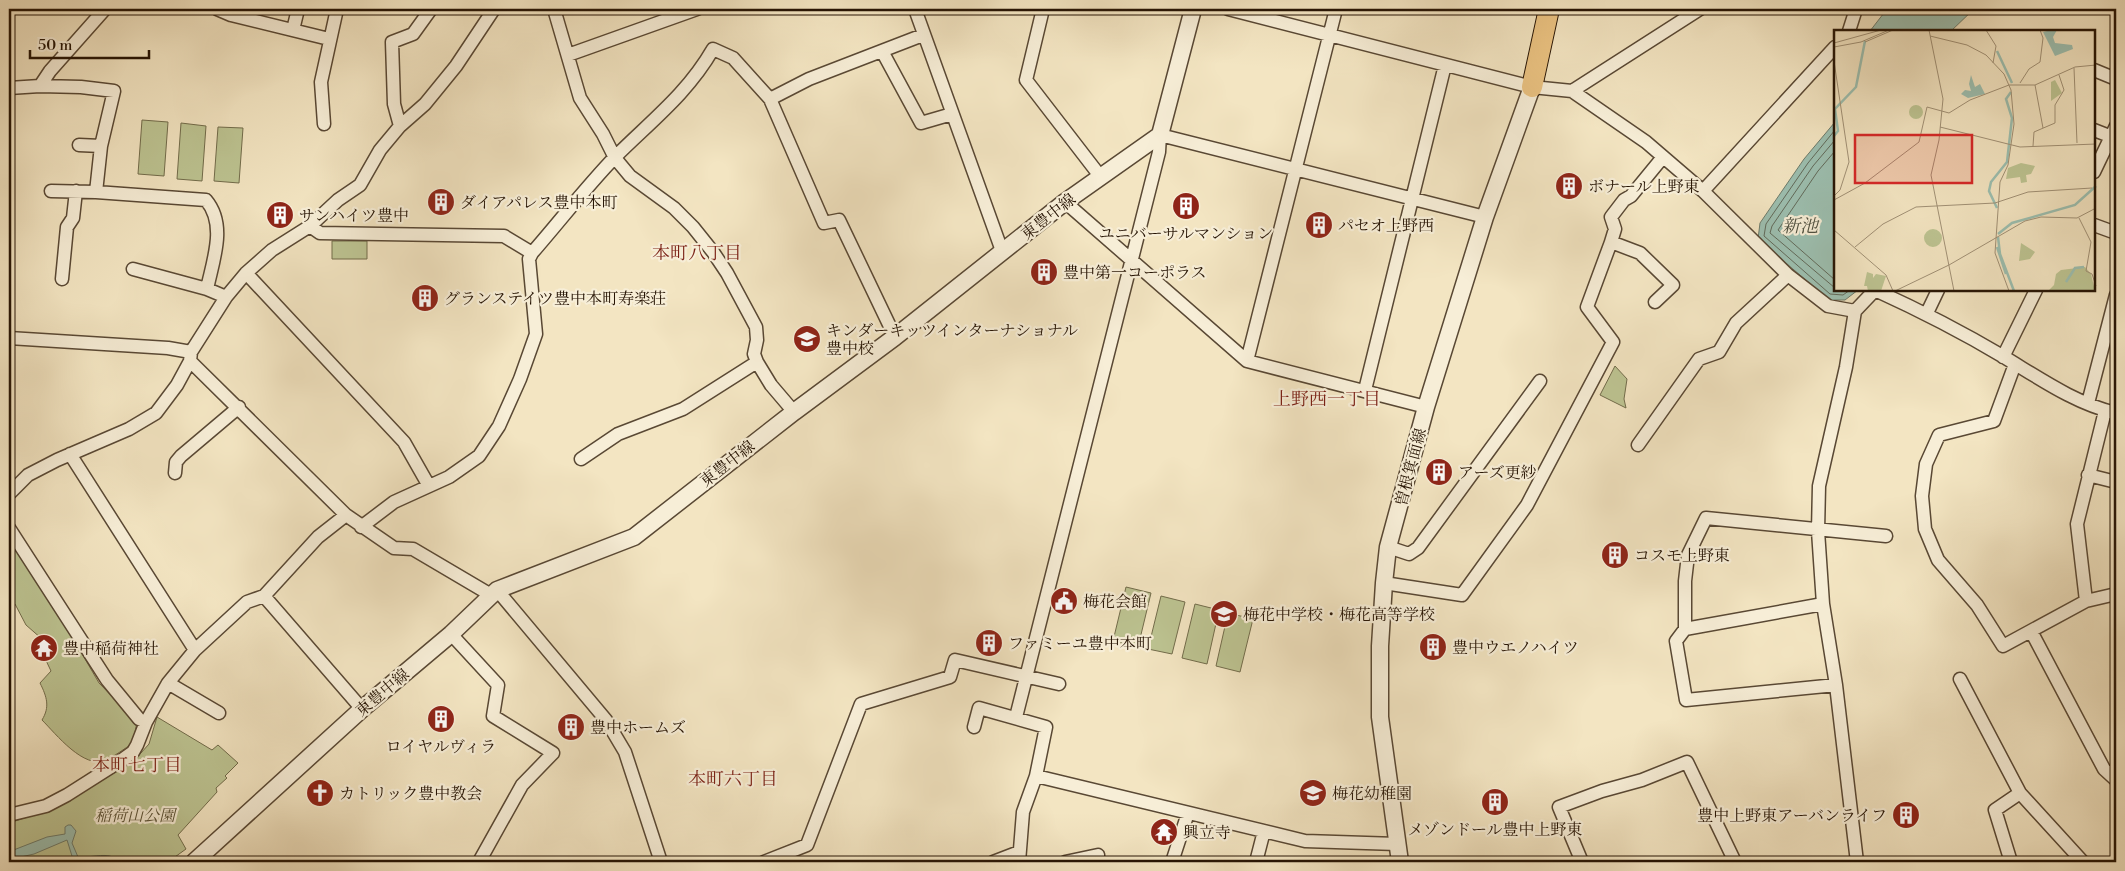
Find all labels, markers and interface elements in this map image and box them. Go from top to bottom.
scale bar [30,28,149,60]
inset map [1834,30,2095,291]
text: 50 m [38,36,72,55]
building icon: ボナール上野東 [1554,171,1584,201]
place label: ボナール上野東 [1588,177,1700,197]
building icon: ダイアパレス豊中本町 [426,187,456,217]
street label: 東豊中線 [1017,189,1080,244]
building icon: ユニバーサルマンション [1171,191,1201,221]
place label: ダイアパレス豊中本町 [460,193,617,213]
building icon: サンハイツ豊中 [265,200,295,230]
place label: サンハイツ豊中 [299,206,409,226]
building icon: パセオ上野西 [1304,210,1334,240]
water label: 新池 [1782,215,1820,238]
place label: パセオ上野西 [1338,216,1434,236]
place label: ユニバーサルマンション [1099,224,1273,244]
district label: 本町八丁目 [652,242,742,265]
building icon: 豊中第一コーポラス [1029,257,1059,287]
place label: 豊中第一コーポラス [1063,263,1207,283]
building icon: グランステイツ豊中本町寿楽荘 [410,283,440,313]
place label: グランステイツ豊中本町寿楽荘 [444,289,666,309]
place label: キンダーキッツインターナショナル 豊中校 [826,321,1078,359]
school or university icon: キンダーキッツインターナショナル 豊中校 [792,324,822,354]
district label: 上野西一丁目 [1273,388,1381,411]
street label: 曽根箕面線 [1391,426,1431,508]
street label: 東豊中線 [696,436,759,491]
building icon: アーズ更紗 [1424,457,1454,487]
place label: アーズ更紗 [1458,463,1537,483]
building icon: コスモ上野東 [1600,540,1630,570]
place label: コスモ上野東 [1634,546,1730,566]
public building icon: 梅花会館 [1049,586,1079,616]
place label: 梅花会館 [1083,592,1147,612]
school or university icon: 梅花中学校・梅花高等学校 [1209,599,1239,629]
place label: 梅花中学校・梅花高等学校 [1243,605,1435,625]
building icon: ファミーユ豊中本町 [974,628,1004,658]
building icon: 豊中ウエノハイツ [1418,632,1448,662]
temple icon: 豊中稲荷神社 [29,633,59,663]
place label: ファミーユ豊中本町 [1008,634,1152,654]
place label: 豊中ウエノハイツ [1452,638,1579,658]
place label: 豊中稲荷神社 [63,639,159,659]
street label: 東豊中線 [352,665,414,721]
building icon: ロイヤルヴィラ [426,704,456,734]
building icon: 豊中ホームズ [556,712,586,742]
place label: 豊中ホームズ [590,718,686,738]
place label: ロイヤルヴィラ [386,737,496,757]
district label: 本町七丁目 [92,754,182,777]
district label: 本町六丁目 [688,768,778,791]
church icon: カトリック豊中教会 [305,778,335,808]
school or university icon: 梅花幼稚園 [1298,778,1328,808]
place label: カトリック豊中教会 [339,784,482,804]
place label: 梅花幼稚園 [1332,784,1412,804]
building icon: メゾンドール豊中上野東 [1480,787,1510,817]
building icon: 豊中上野東アーバンライフ [1891,800,1921,830]
park label: 稲荷山公園 [95,806,178,826]
place label: 豊中上野東アーバンライフ [1697,806,1887,826]
temple icon: 興立寺 [1149,817,1179,847]
place label: メゾンドール豊中上野東 [1407,820,1583,840]
place label: 興立寺 [1183,823,1231,843]

